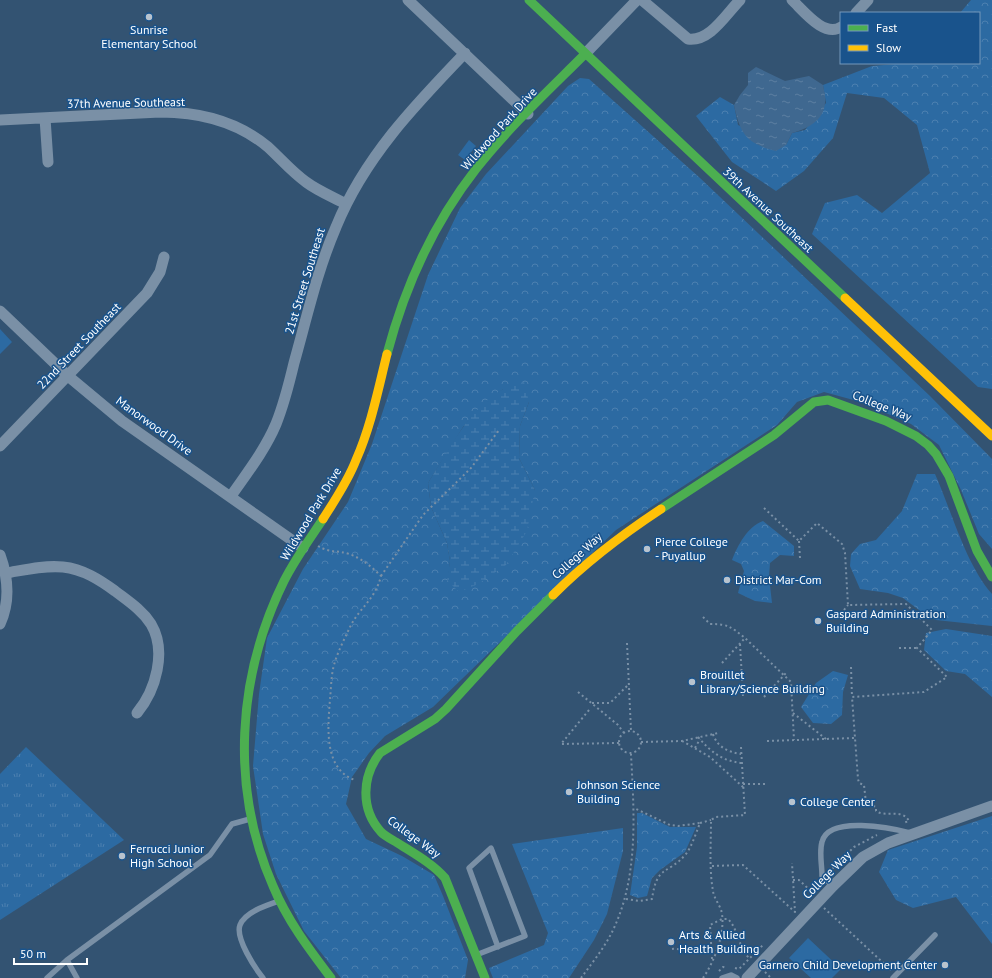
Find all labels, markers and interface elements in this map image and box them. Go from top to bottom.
marker: Sunrise Elementary School [144,12,154,22]
legend [840,12,980,64]
text: Fast [876,20,897,35]
place label: Sunrise Elementary School [101,22,197,51]
text: Slow [876,40,901,55]
street label: Wildwood Park Drive [458,84,540,173]
street label: 37th Avenue Southeast [67,94,185,111]
street label: 39th Avenue Southeast [720,164,817,255]
street label: 21st Street Southeast [281,226,328,336]
street label: 22nd Street Southeast [34,299,124,392]
street label: College Way [850,387,914,424]
street label: Manorwood Drive [113,393,195,458]
street label: Wildwood Park Drive [277,464,344,563]
street label: College Way [548,529,605,582]
place label: Pierce College - Puyallup [655,534,728,563]
marker: Pierce College - Puyallup [642,544,652,554]
place label: District Mar-Com [735,572,822,587]
marker: District Mar-Com [722,575,732,585]
place label: Gaspard Administration Building [826,606,946,635]
marker: Gaspard Administration Building [813,616,823,626]
place label: Brouillet Library/Science Building [700,667,825,696]
marker: Brouillet Library/Science Building [687,677,697,687]
place label: Johnson Science Building [576,777,660,806]
marker: Johnson Science Building [564,787,574,797]
place label: College Center [800,794,875,809]
marker: College Center [787,797,797,807]
street label: College Way [385,812,444,861]
place label: Ferrucci Junior High School [130,841,204,870]
street label: College Way [799,847,854,902]
marker: Ferrucci Junior High School [117,851,127,861]
place label: Arts & Allied Health Building [679,927,759,956]
marker: Arts & Allied Health Building [666,937,676,947]
scale bar [14,940,87,966]
text: 50 m [20,946,46,961]
place label: Garnero Child Development Center [759,957,937,972]
marker: Garnero Child Development Center [940,960,950,970]

